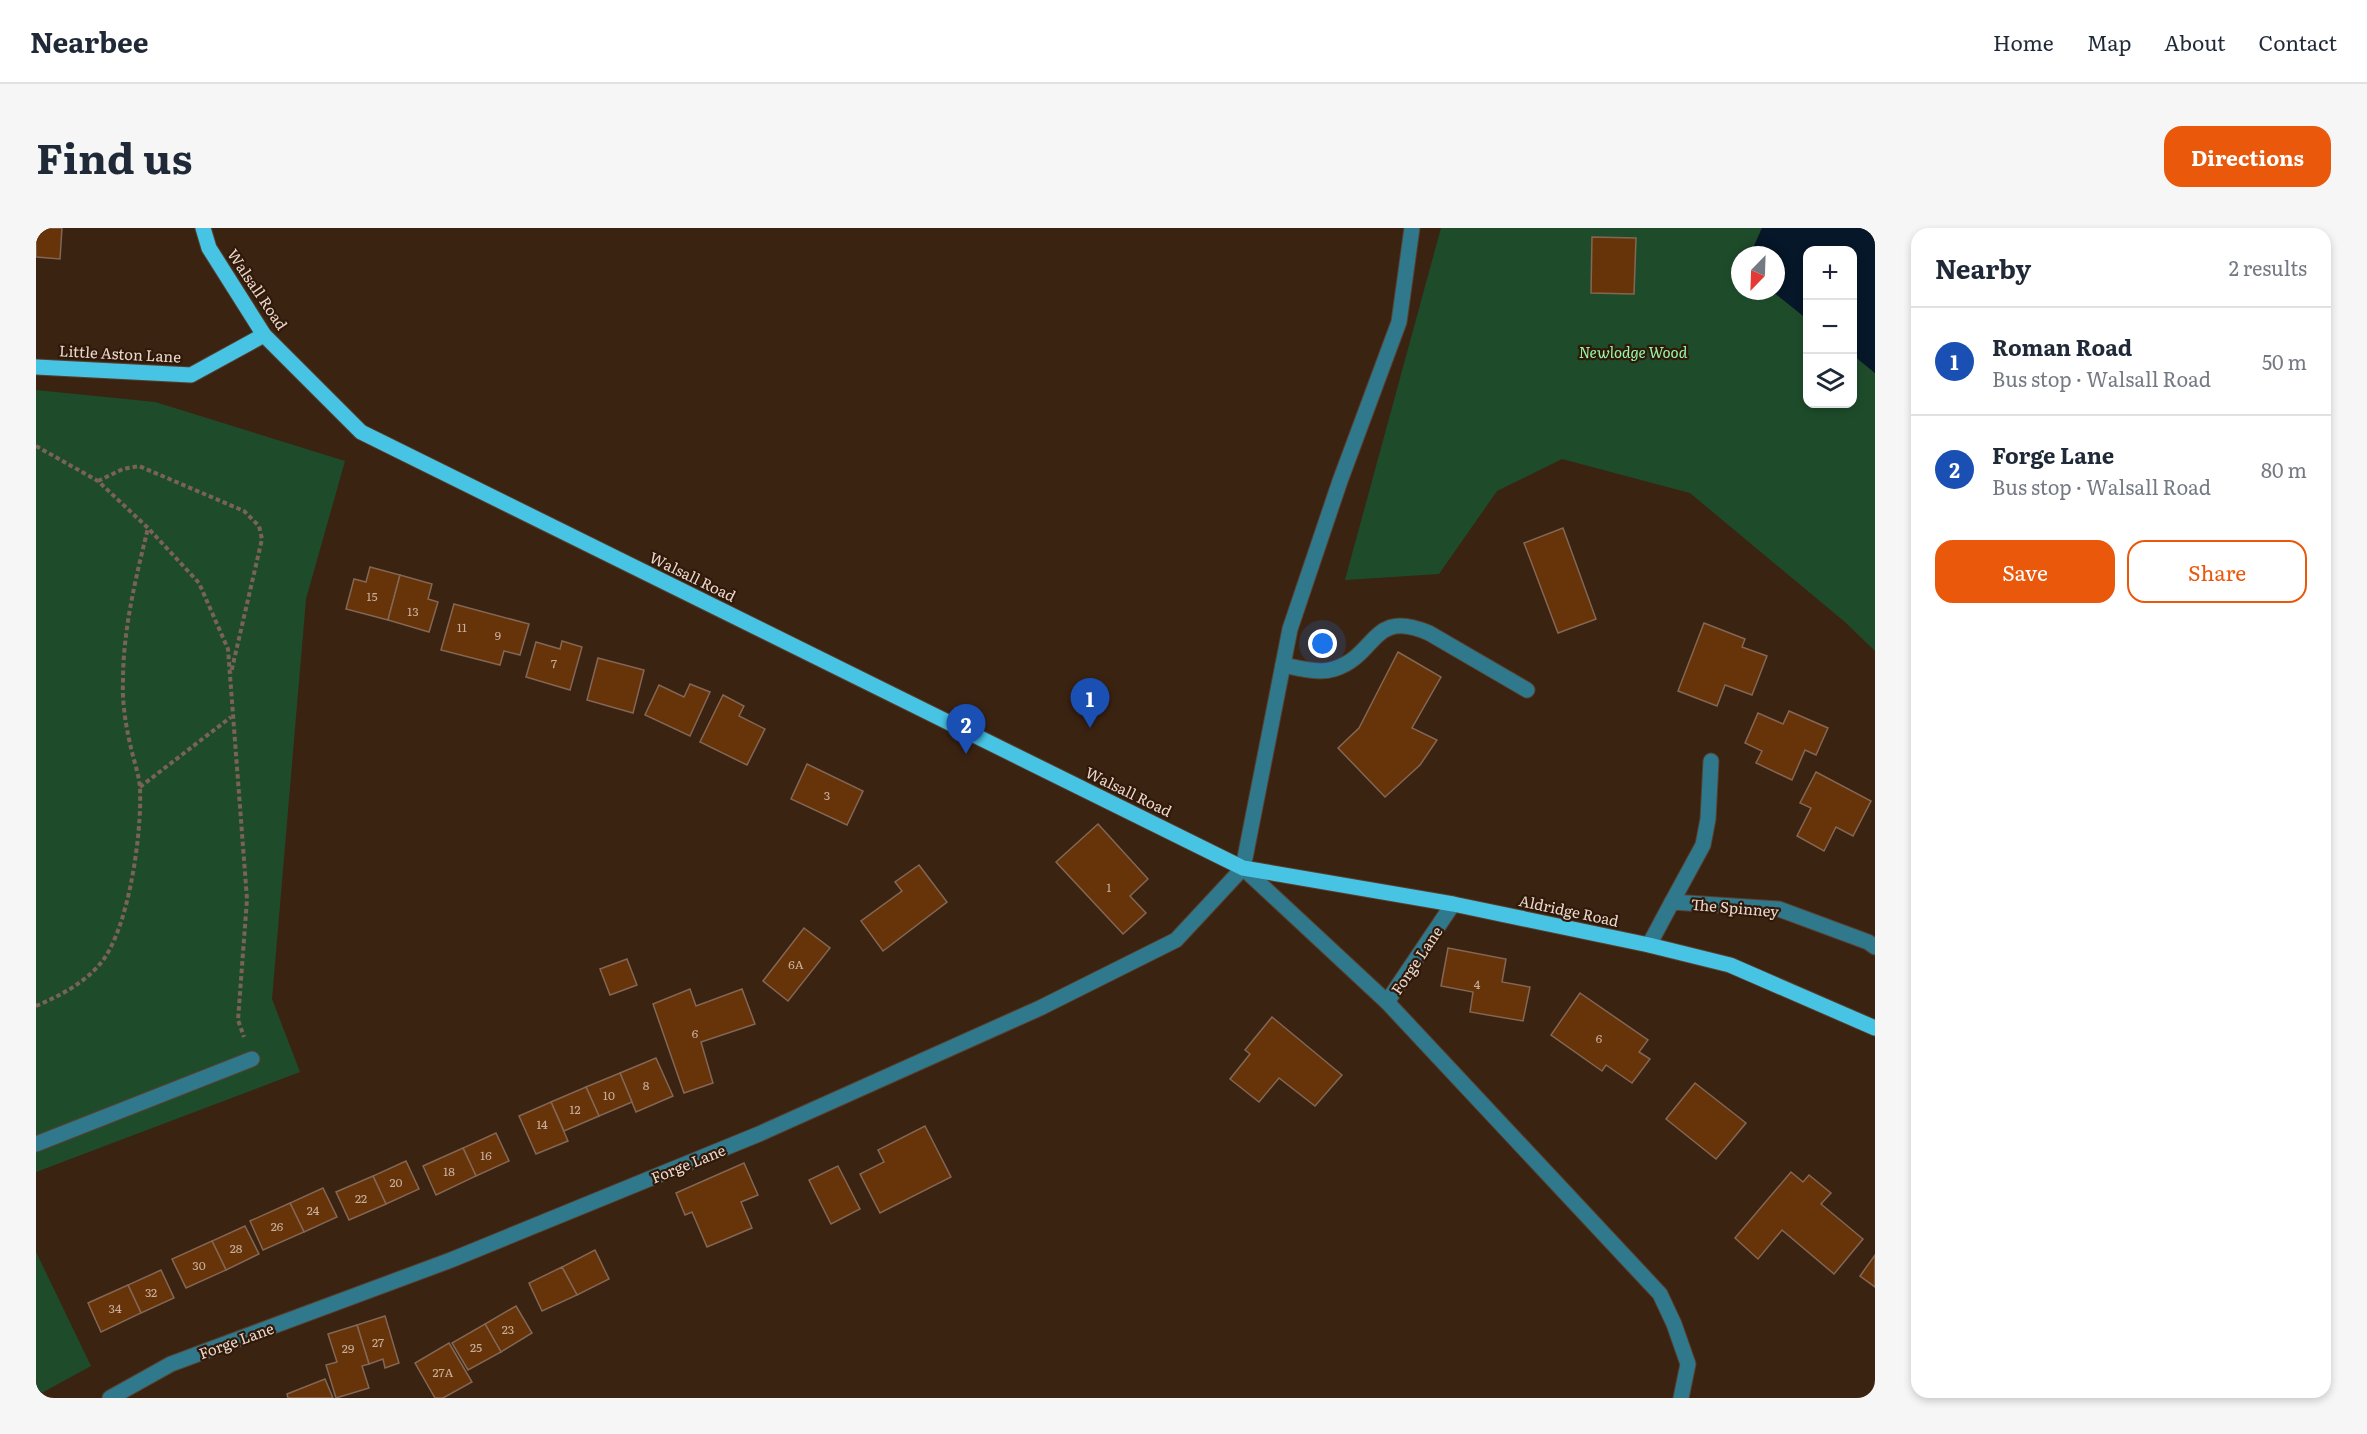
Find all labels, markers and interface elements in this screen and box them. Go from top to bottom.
text: Nearbee [30,20,149,62]
text: Home [1993,26,2054,57]
text: Map [2087,26,2131,57]
text: About [2164,26,2226,57]
text: Contact [2259,26,2337,57]
text: Find us [36,125,193,187]
button: Directions [2164,126,2331,187]
street label: Walsall Road [222,244,294,334]
north arrow [1731,246,1785,300]
map controls [1803,246,1857,408]
button: + [1803,246,1857,300]
text: Nearby [1935,248,2031,287]
text: 2 results [2229,252,2307,282]
button: − [1803,300,1857,354]
text: Roman Road [1992,330,2132,363]
street label: Little Aston Lane [58,338,182,368]
park label: Newlodge Wood [1579,340,1688,363]
text: 1 [1950,346,1959,376]
text: 50 m [2262,346,2307,376]
button: layers [1803,354,1857,408]
text: Bus stop · Walsall Road [1992,363,2211,393]
text: Forge Lane [1992,438,2114,471]
text: 2 [1949,454,1960,484]
text: 80 m [2261,454,2307,484]
text: Bus stop · Walsall Road [1992,471,2211,501]
button: Save [1935,540,2115,603]
button: Share [2127,540,2307,603]
street label: Walsall Road [646,545,740,607]
house number: 15 [367,587,377,605]
house number: 13 [407,602,419,620]
house number: 11 [457,618,467,636]
house number: 9 [495,626,501,644]
your location [1308,629,1337,658]
house number: 7 [551,654,557,672]
pin: 1 [1070,678,1110,728]
pin: 2 [946,704,986,754]
street label: Walsall Road [1082,760,1176,822]
house number: 3 [824,786,830,804]
house number: 1 [1107,878,1112,896]
street label: Aldridge Road [1517,888,1621,932]
street label: The Spinney [1690,892,1780,922]
street label: Forge Lane [1385,921,1448,999]
house number: 6A [788,955,804,973]
house number: 4 [1474,975,1481,993]
house number: 6 [692,1024,699,1042]
house number: 6 [1596,1029,1603,1047]
house number: 8 [643,1076,650,1094]
house number: 10 [603,1086,615,1104]
house number: 12 [570,1100,580,1118]
house number: 14 [536,1115,548,1133]
street label: Forge Lane [647,1138,729,1188]
house number: 16 [480,1146,492,1164]
house number: 18 [443,1162,455,1180]
house number: 20 [389,1173,403,1191]
house number: 22 [355,1189,367,1207]
house number: 24 [307,1201,320,1219]
house number: 26 [271,1217,284,1235]
house number: 28 [230,1239,243,1257]
house number: 30 [192,1256,206,1274]
house number: 32 [145,1283,157,1301]
house number: 34 [108,1299,122,1317]
street label: Forge Lane [195,1316,277,1364]
house number: 23 [502,1320,514,1338]
house number: 27 [372,1333,384,1351]
house number: 25 [470,1338,482,1356]
house number: 29 [342,1339,354,1357]
house number: 27A [433,1363,454,1381]

